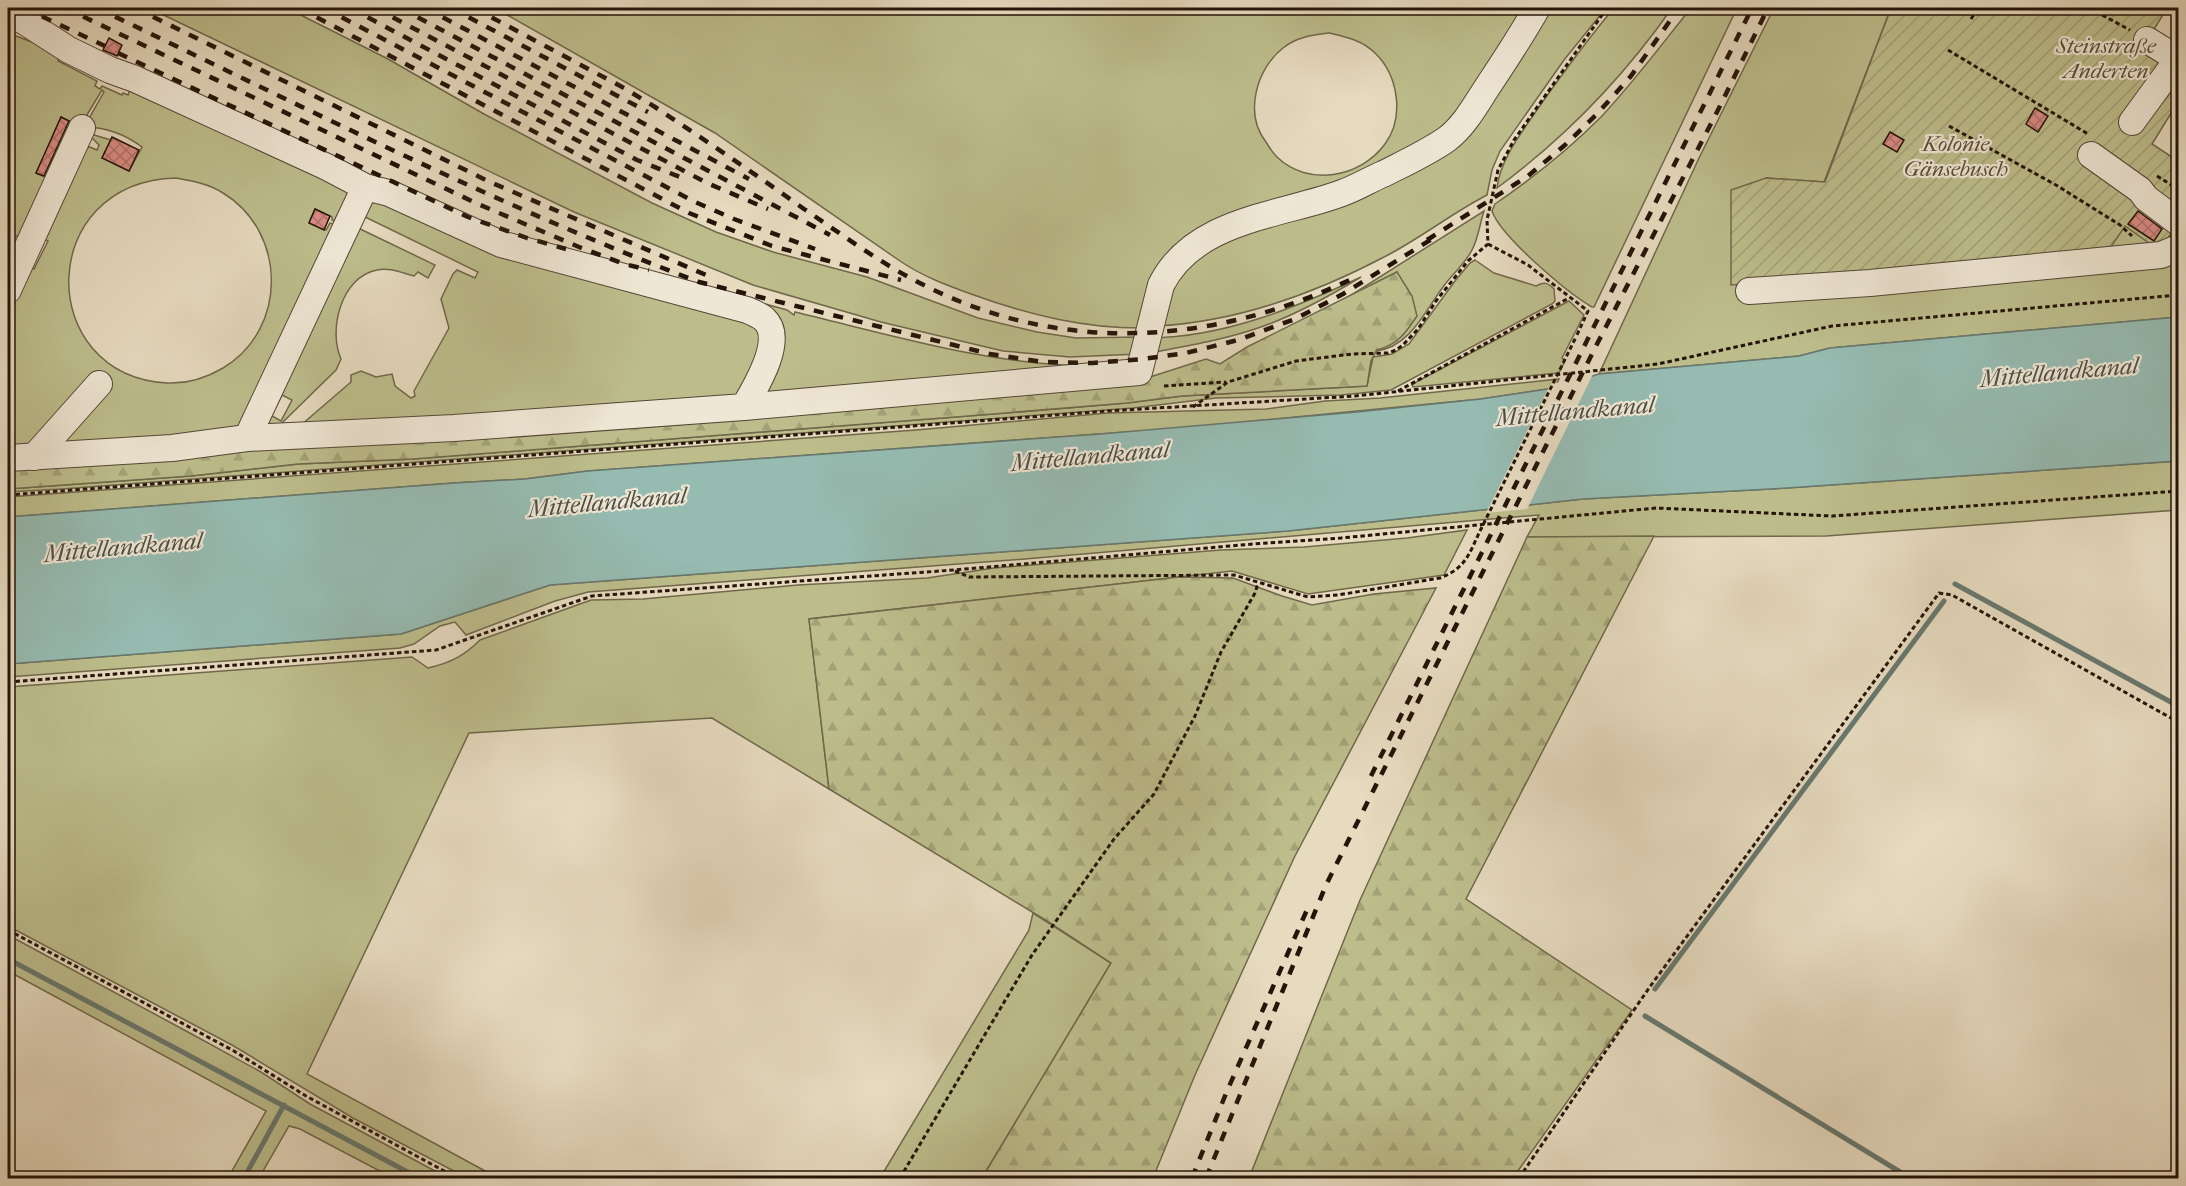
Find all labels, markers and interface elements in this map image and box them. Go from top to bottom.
park label: Steinstraße Anderten [2055,33,2157,84]
park label: Kolonie Gänsebusch [1904,131,2008,182]
water label: Mittellandkanal [1977,351,2143,393]
water label: Mittellandkanal [1493,390,1659,432]
water label: Mittellandkanal [1008,435,1174,477]
water label: Mittellandkanal [525,481,691,523]
water label: Mittellandkanal [41,526,207,568]

